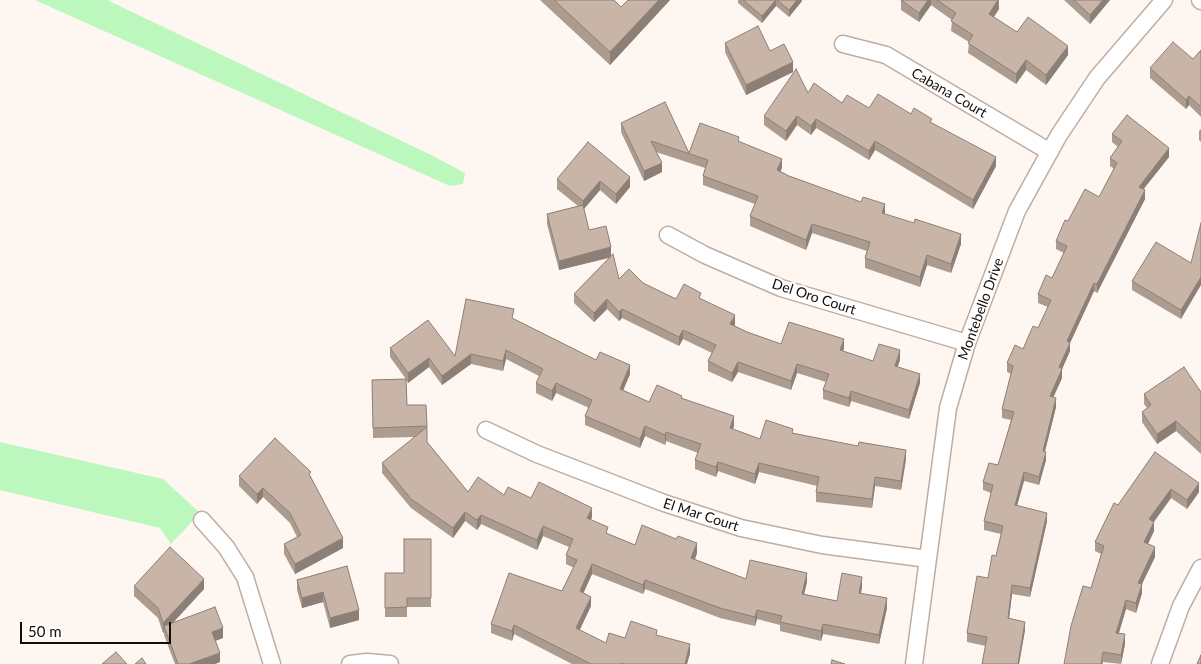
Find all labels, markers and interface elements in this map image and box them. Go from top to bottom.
street label: Cabana Court [908,65,990,121]
street label: Montebello Drive [955,256,1007,362]
street label: Del Oro Court [770,276,858,318]
street label: El Mar Court [661,495,741,535]
scale bar [22,612,174,644]
text: 50 m [28,622,62,640]

